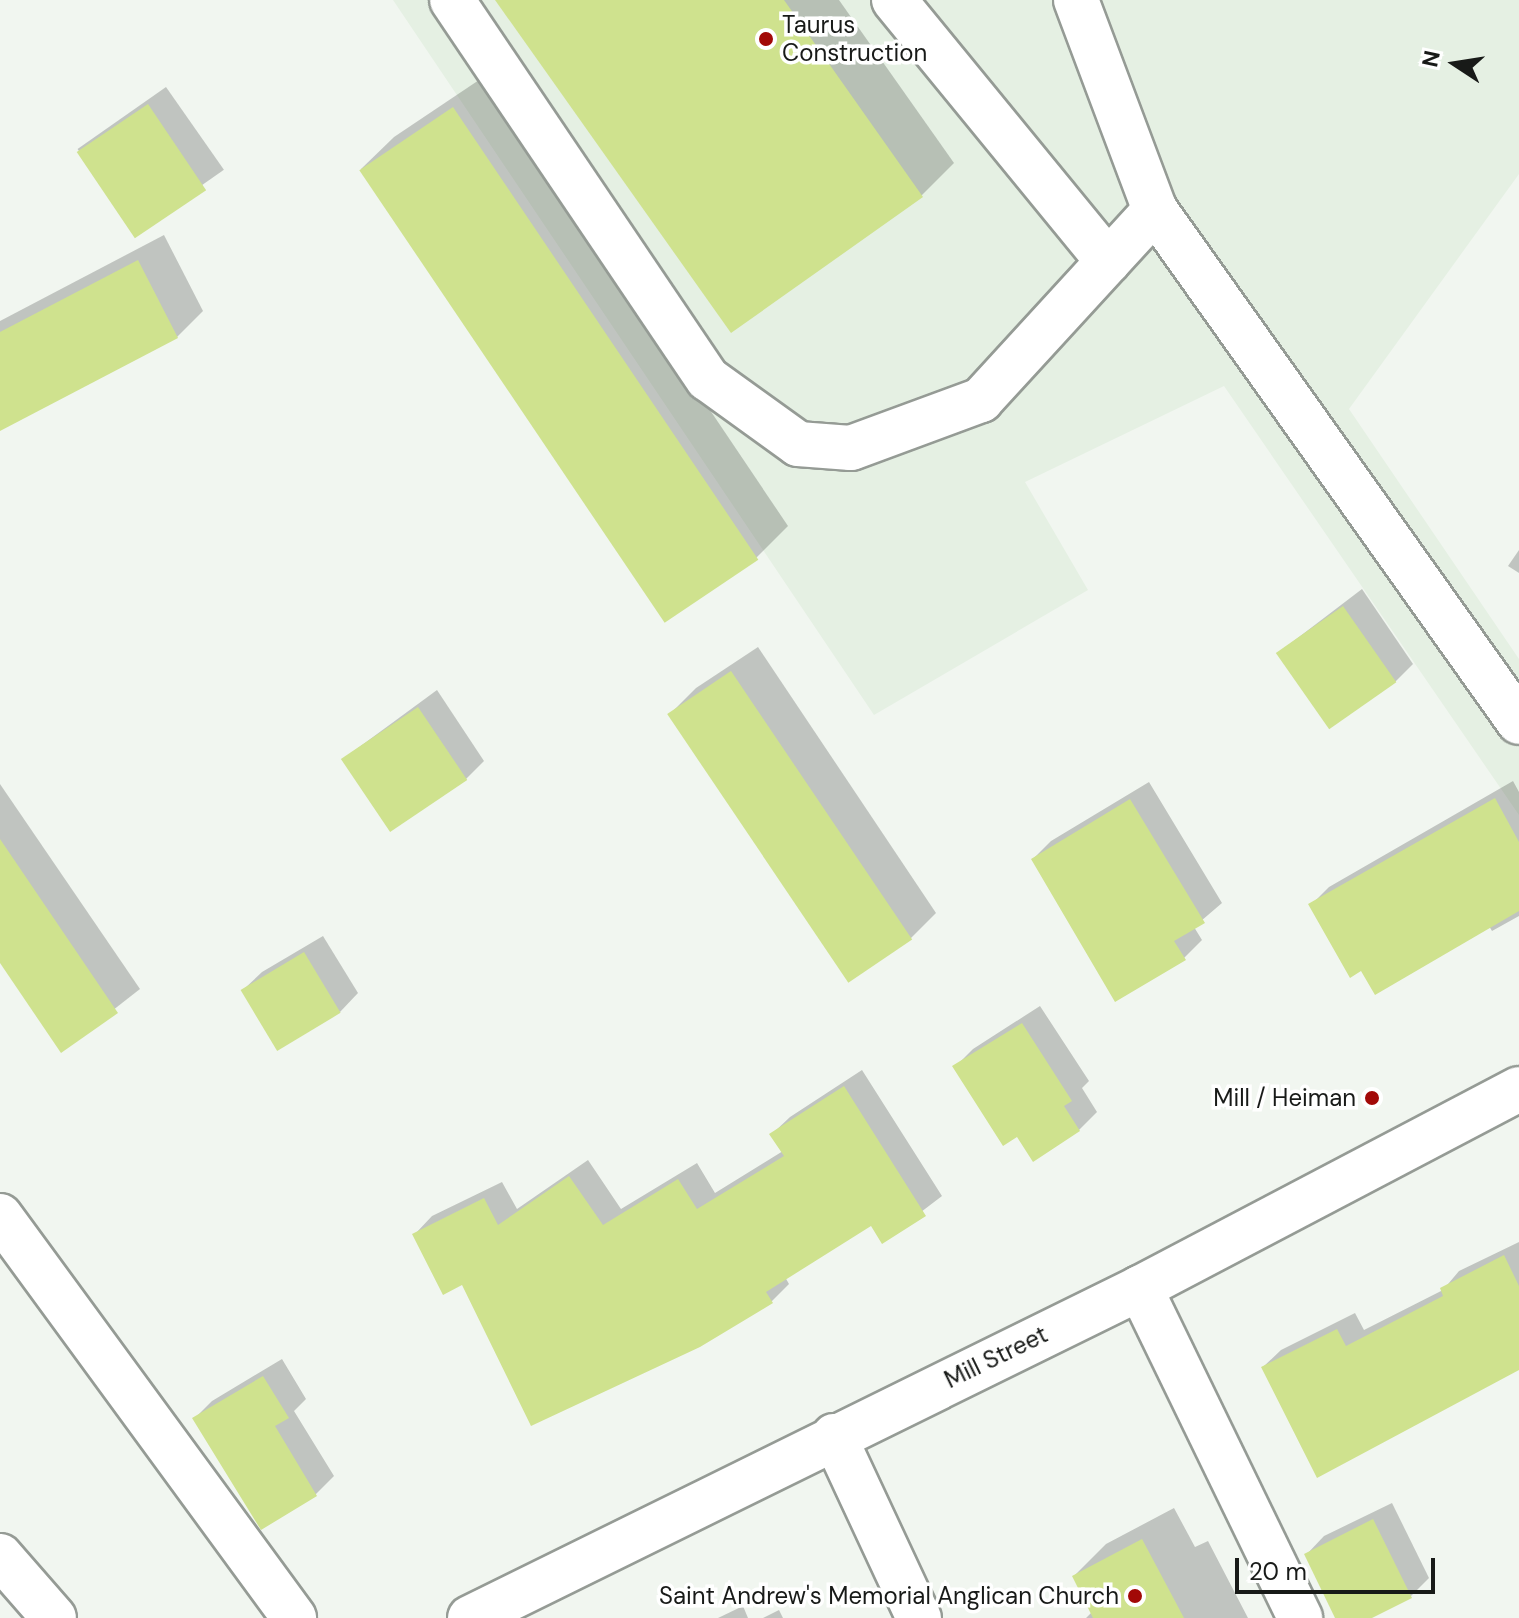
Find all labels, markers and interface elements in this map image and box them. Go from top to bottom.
place label: Taurus Construction [782,11,927,67]
north arrow [1415,24,1495,104]
marker: Taurus Construction [757,30,775,48]
text: N [1415,48,1447,70]
place label: Mill / Heiman [1213,1084,1356,1112]
marker: Mill / Heiman [1363,1089,1381,1107]
street label: Mill Street [940,1320,1052,1394]
scale bar [1239,1542,1439,1592]
text: 20 m [1249,1556,1307,1587]
place label: Saint Andrew's Memorial Anglican Church [659,1582,1119,1610]
marker: Saint Andrew's Memorial Anglican Church [1126,1587,1144,1605]

